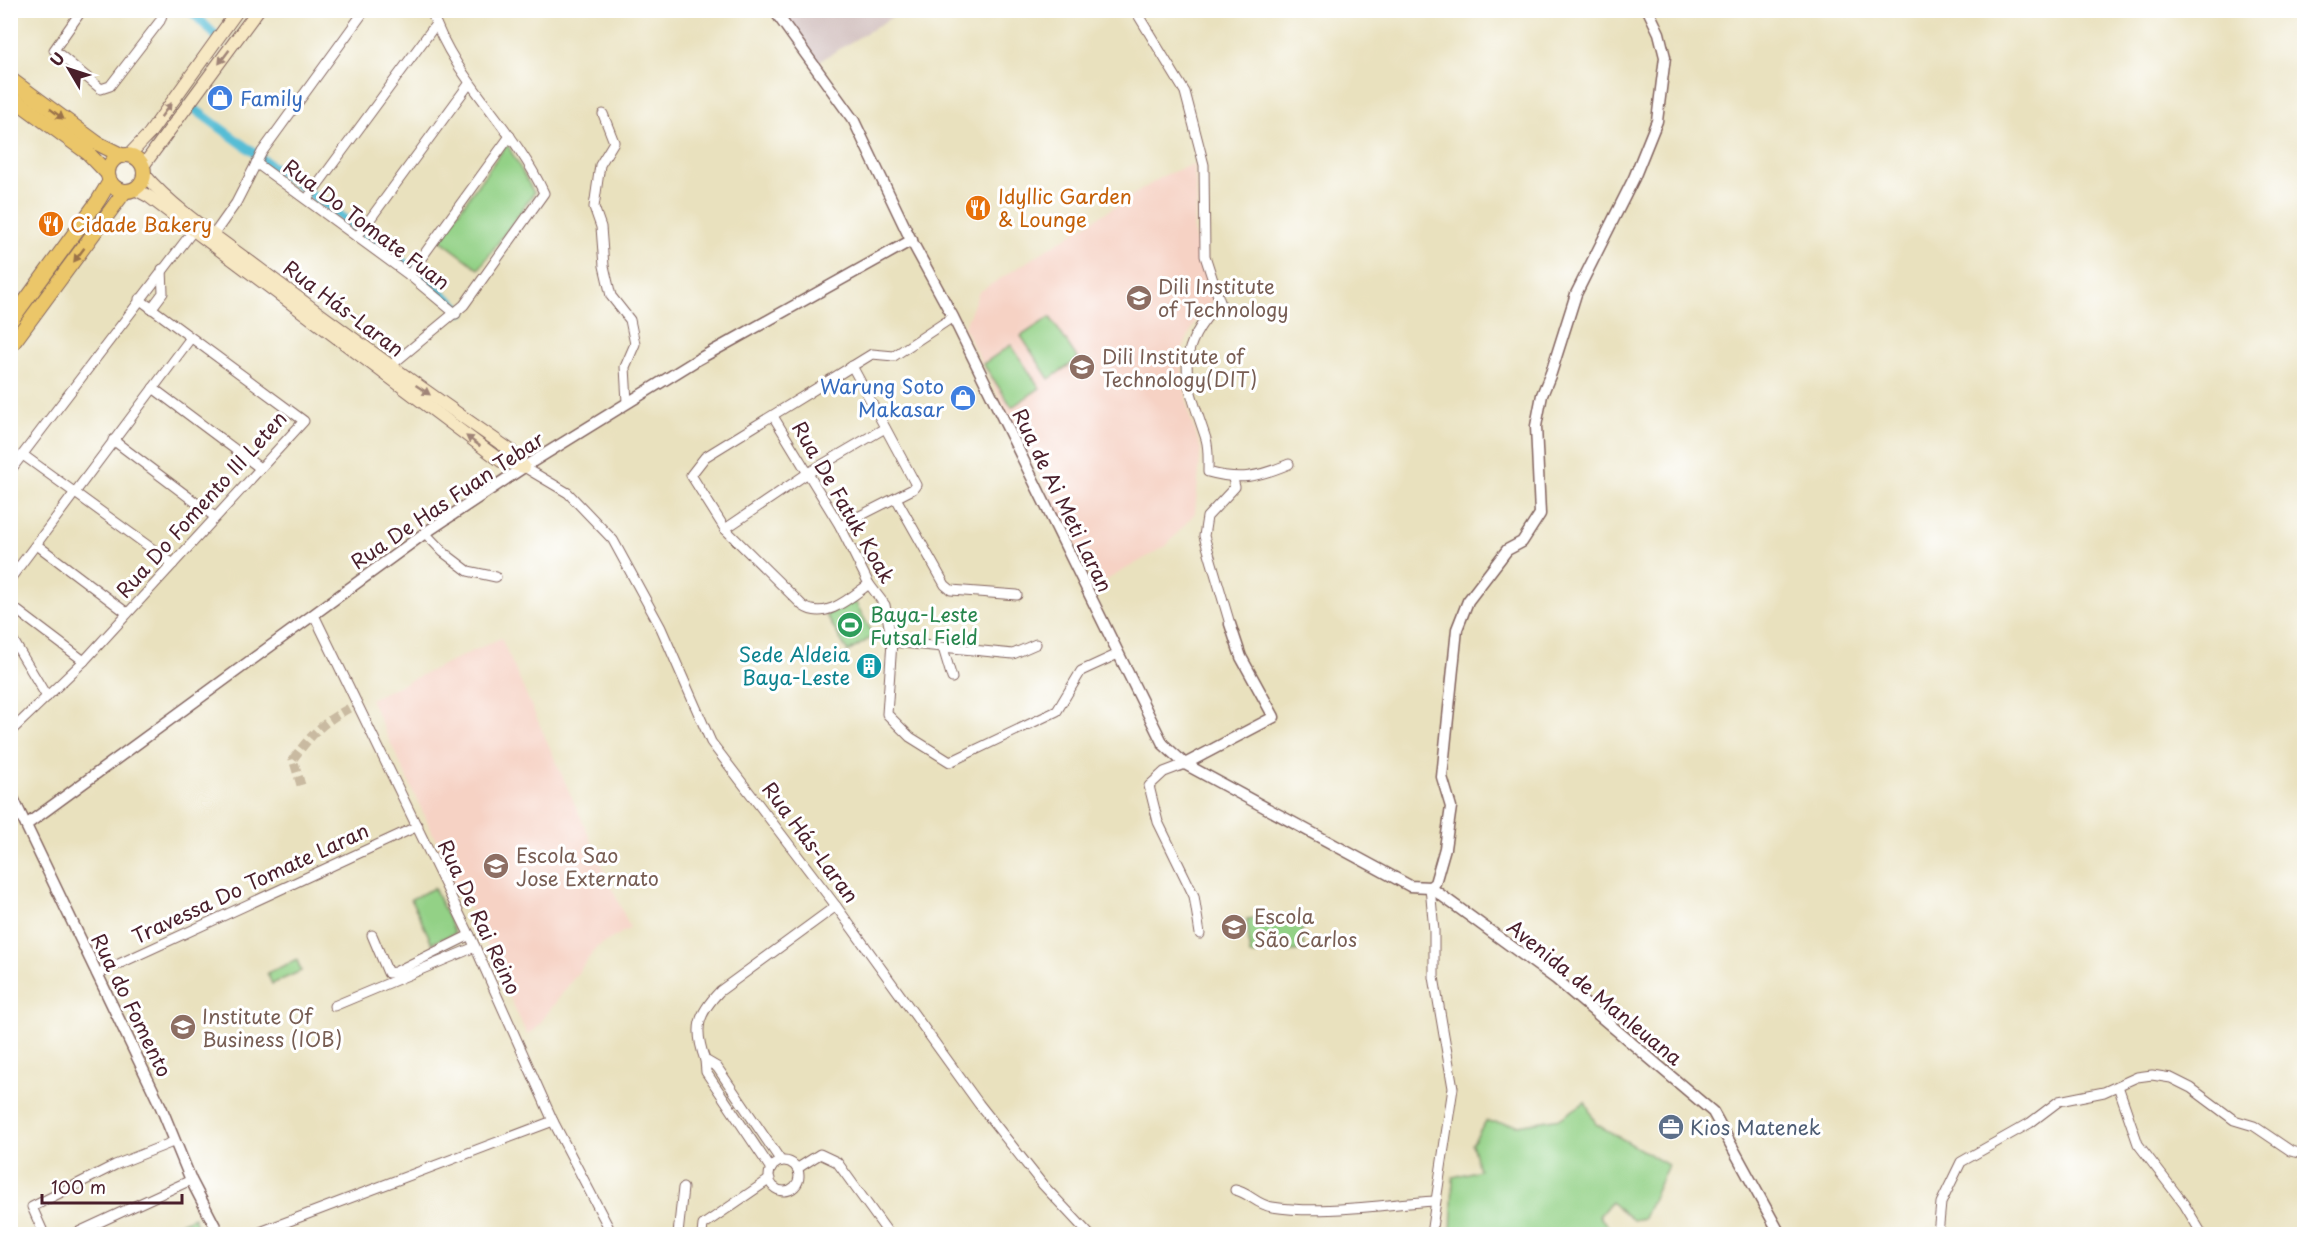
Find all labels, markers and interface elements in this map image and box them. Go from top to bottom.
north arrow [39,39,99,99]
text: U [43,47,70,71]
one-way arrow [218,50,230,65]
shop icon: Family [205,83,235,113]
place label: Family [240,83,303,113]
one-way arrow [160,103,172,119]
one-way arrow [49,108,65,120]
street label: Rua Do Tomate Fuan [277,151,457,297]
place label: Idyllic Garden & Lounge [998,181,1132,234]
restaurant icon: Idyllic Garden & Lounge [963,193,993,223]
restaurant icon: Cidade Bakery [36,209,66,239]
place label: Cidade Bakery [70,209,212,239]
one-way arrow [73,248,85,263]
street label: Rua Hás-Laran [277,253,411,363]
place label: Dili Institute of Technology [1158,271,1289,324]
school or university icon: Dili Institute of Technology [1124,283,1154,313]
place label: Dili Institute of Technology(DIT) [1102,341,1257,394]
school or university icon: Dili Institute of Technology(DIT) [1067,352,1097,382]
place label: Warung Soto Makasar [820,371,944,424]
shop icon: Warung Soto Makasar [948,383,978,413]
one-way arrow [414,384,430,396]
street label: Rua de Ai Meti Laran [1005,403,1121,597]
street label: Rua Do Fomento III Leten [109,404,293,604]
street label: Rua De Fatuk Koak [785,415,903,589]
street label: Rua De Has Fuan Tebar [344,424,550,576]
one-way arrow [466,435,481,447]
place label: Baya-Leste Futsal Field [870,599,978,652]
sports icon: Baya-Leste Futsal Field [835,610,865,640]
place label: Sede Aldeia Baya-Leste [739,639,851,692]
building icon: Sede Aldeia Baya-Leste [854,651,884,681]
street label: Rua Hás-Laran [756,775,866,909]
street label: Travessa Do Tomate Laran [127,815,373,951]
street label: Rua De Rai Reino [431,835,529,999]
place label: Escola Sao Jose Externato [516,840,659,893]
school or university icon: Escola Sao Jose Externato [481,851,511,881]
place label: Escola São Carlos [1254,901,1357,954]
school or university icon: Escola São Carlos [1219,912,1249,942]
street label: Avenida de Manleuana [1501,912,1689,1072]
street label: Rua do Fomento [84,928,180,1082]
place label: Institute Of Business (IOB) [202,1001,342,1054]
school or university icon: Institute Of Business (IOB) [168,1012,198,1042]
office icon: Kios Matenek [1656,1112,1686,1142]
place label: Kios Matenek [1690,1112,1821,1142]
scale bar [42,1167,182,1205]
text: 100 m [51,1173,106,1200]

